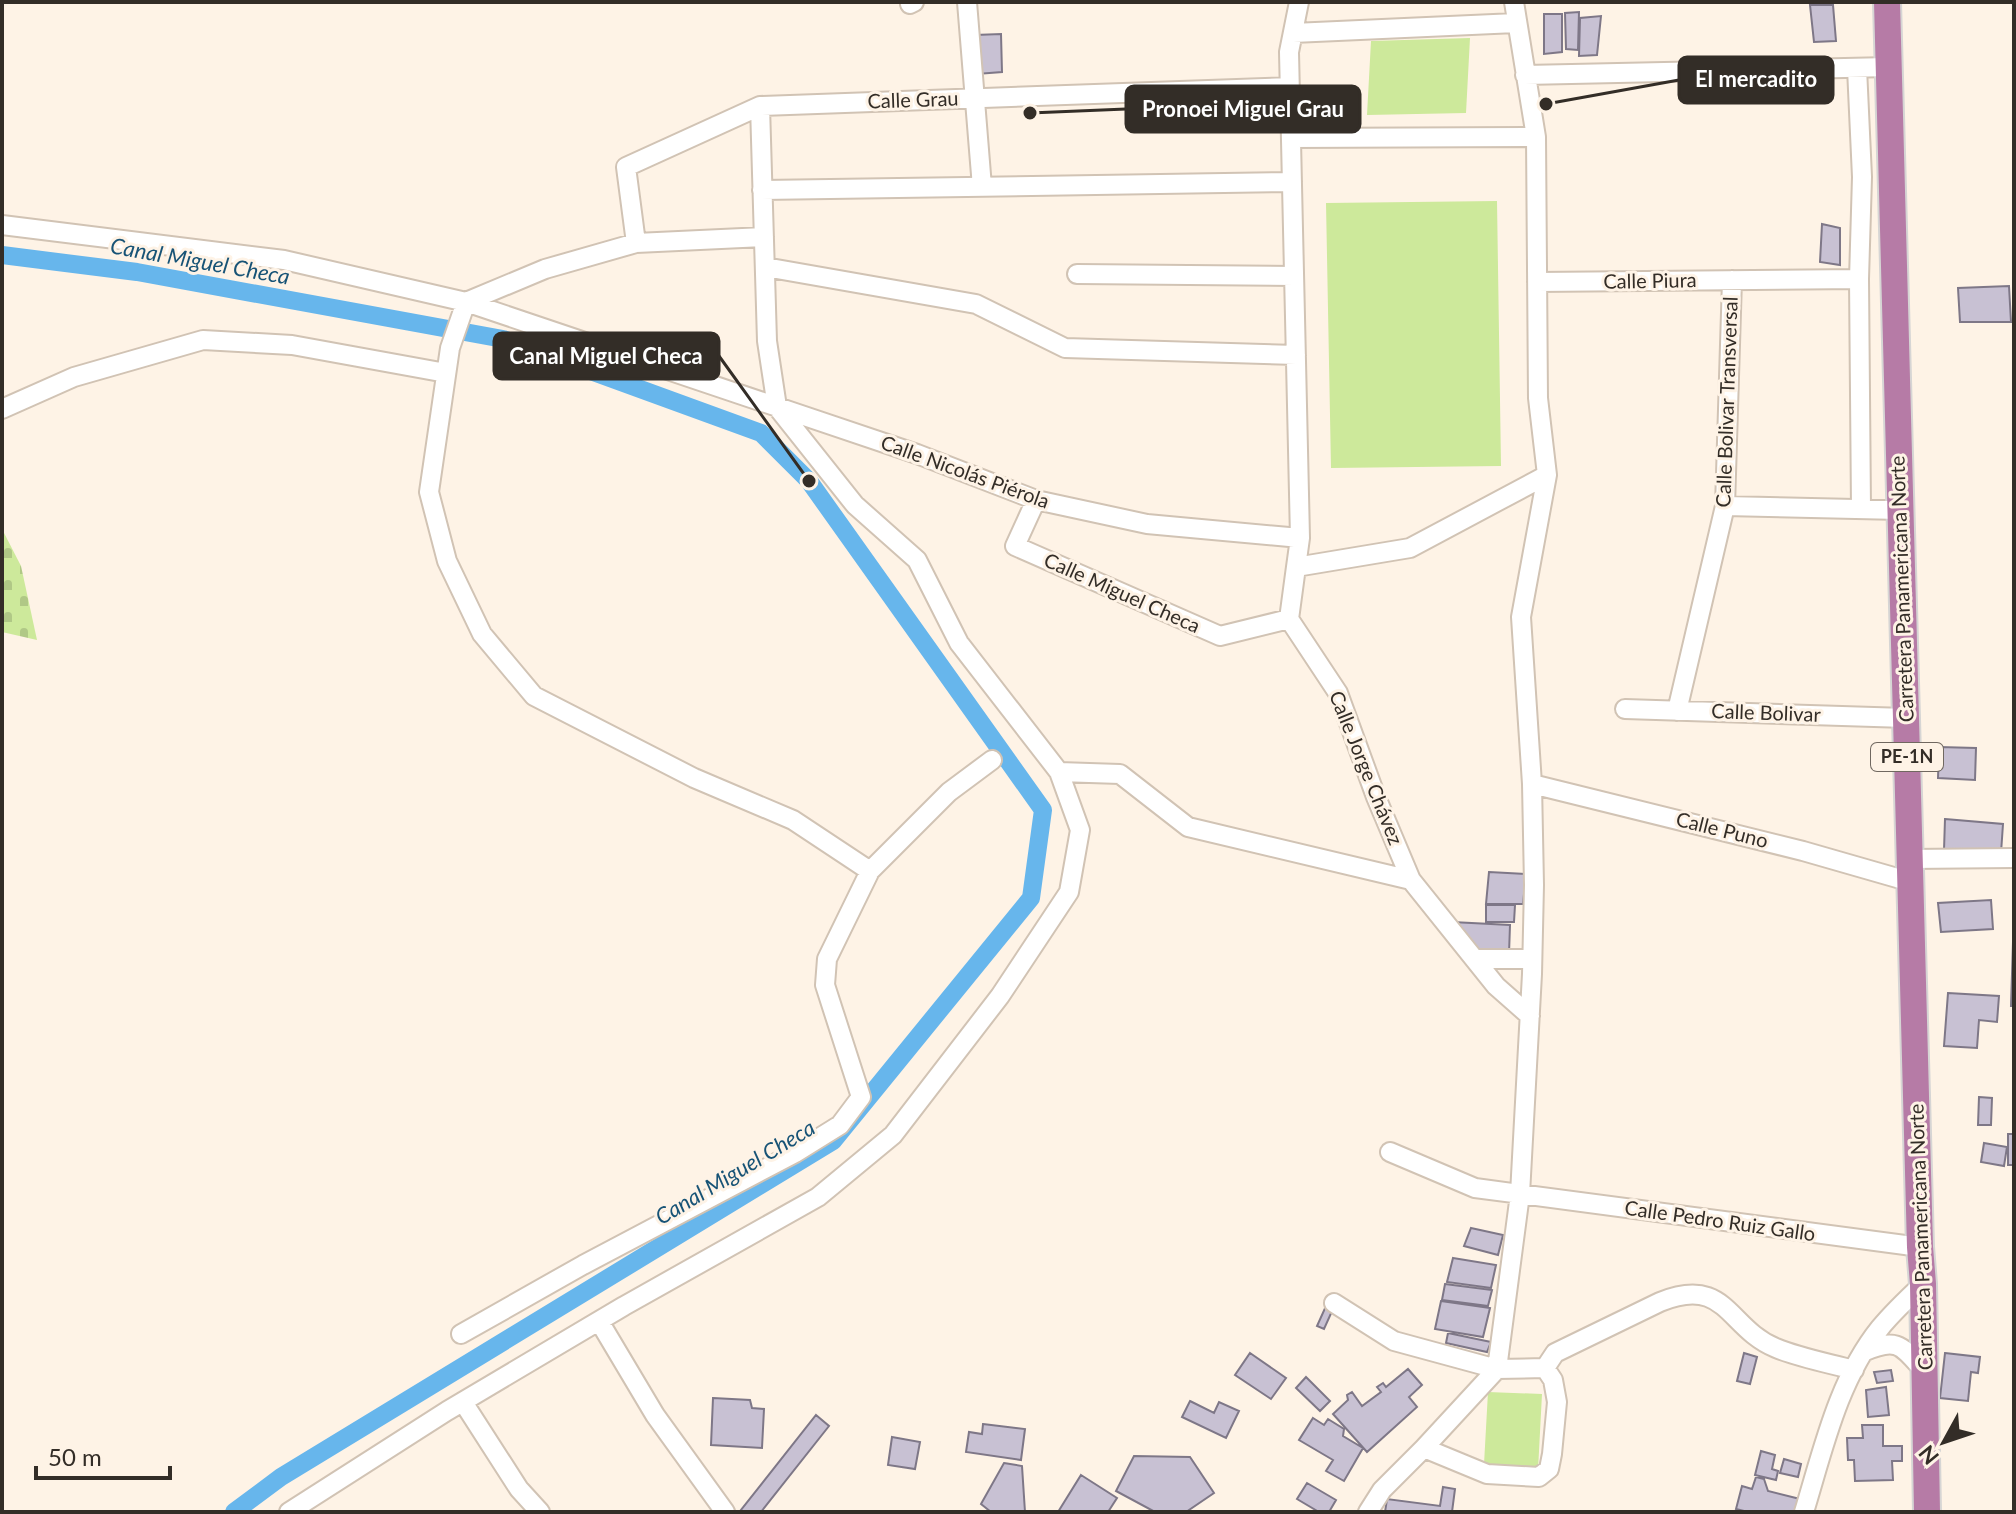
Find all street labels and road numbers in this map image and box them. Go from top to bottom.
street label: Calle Grau [867,85,959,113]
street label: Calle Piura [1603,267,1697,293]
street label: Calle Bolivar Transversal [1710,296,1742,508]
street label: Calle Nicolás Piérola [878,429,1053,513]
street label: Carretera Panamericana Norte [1884,455,1918,723]
street label: Calle Miguel Checa [1041,547,1204,637]
street label: Calle Jorge Chávez [1325,687,1409,848]
street label: Calle Bolivar [1711,698,1822,726]
road number: PE-1N [1871,743,1943,771]
street label: Calle Puno [1674,806,1771,852]
street label: Carretera Panamericana Norte [1903,1103,1937,1371]
street label: Calle Pedro Ruiz Gallo [1623,1195,1817,1245]

